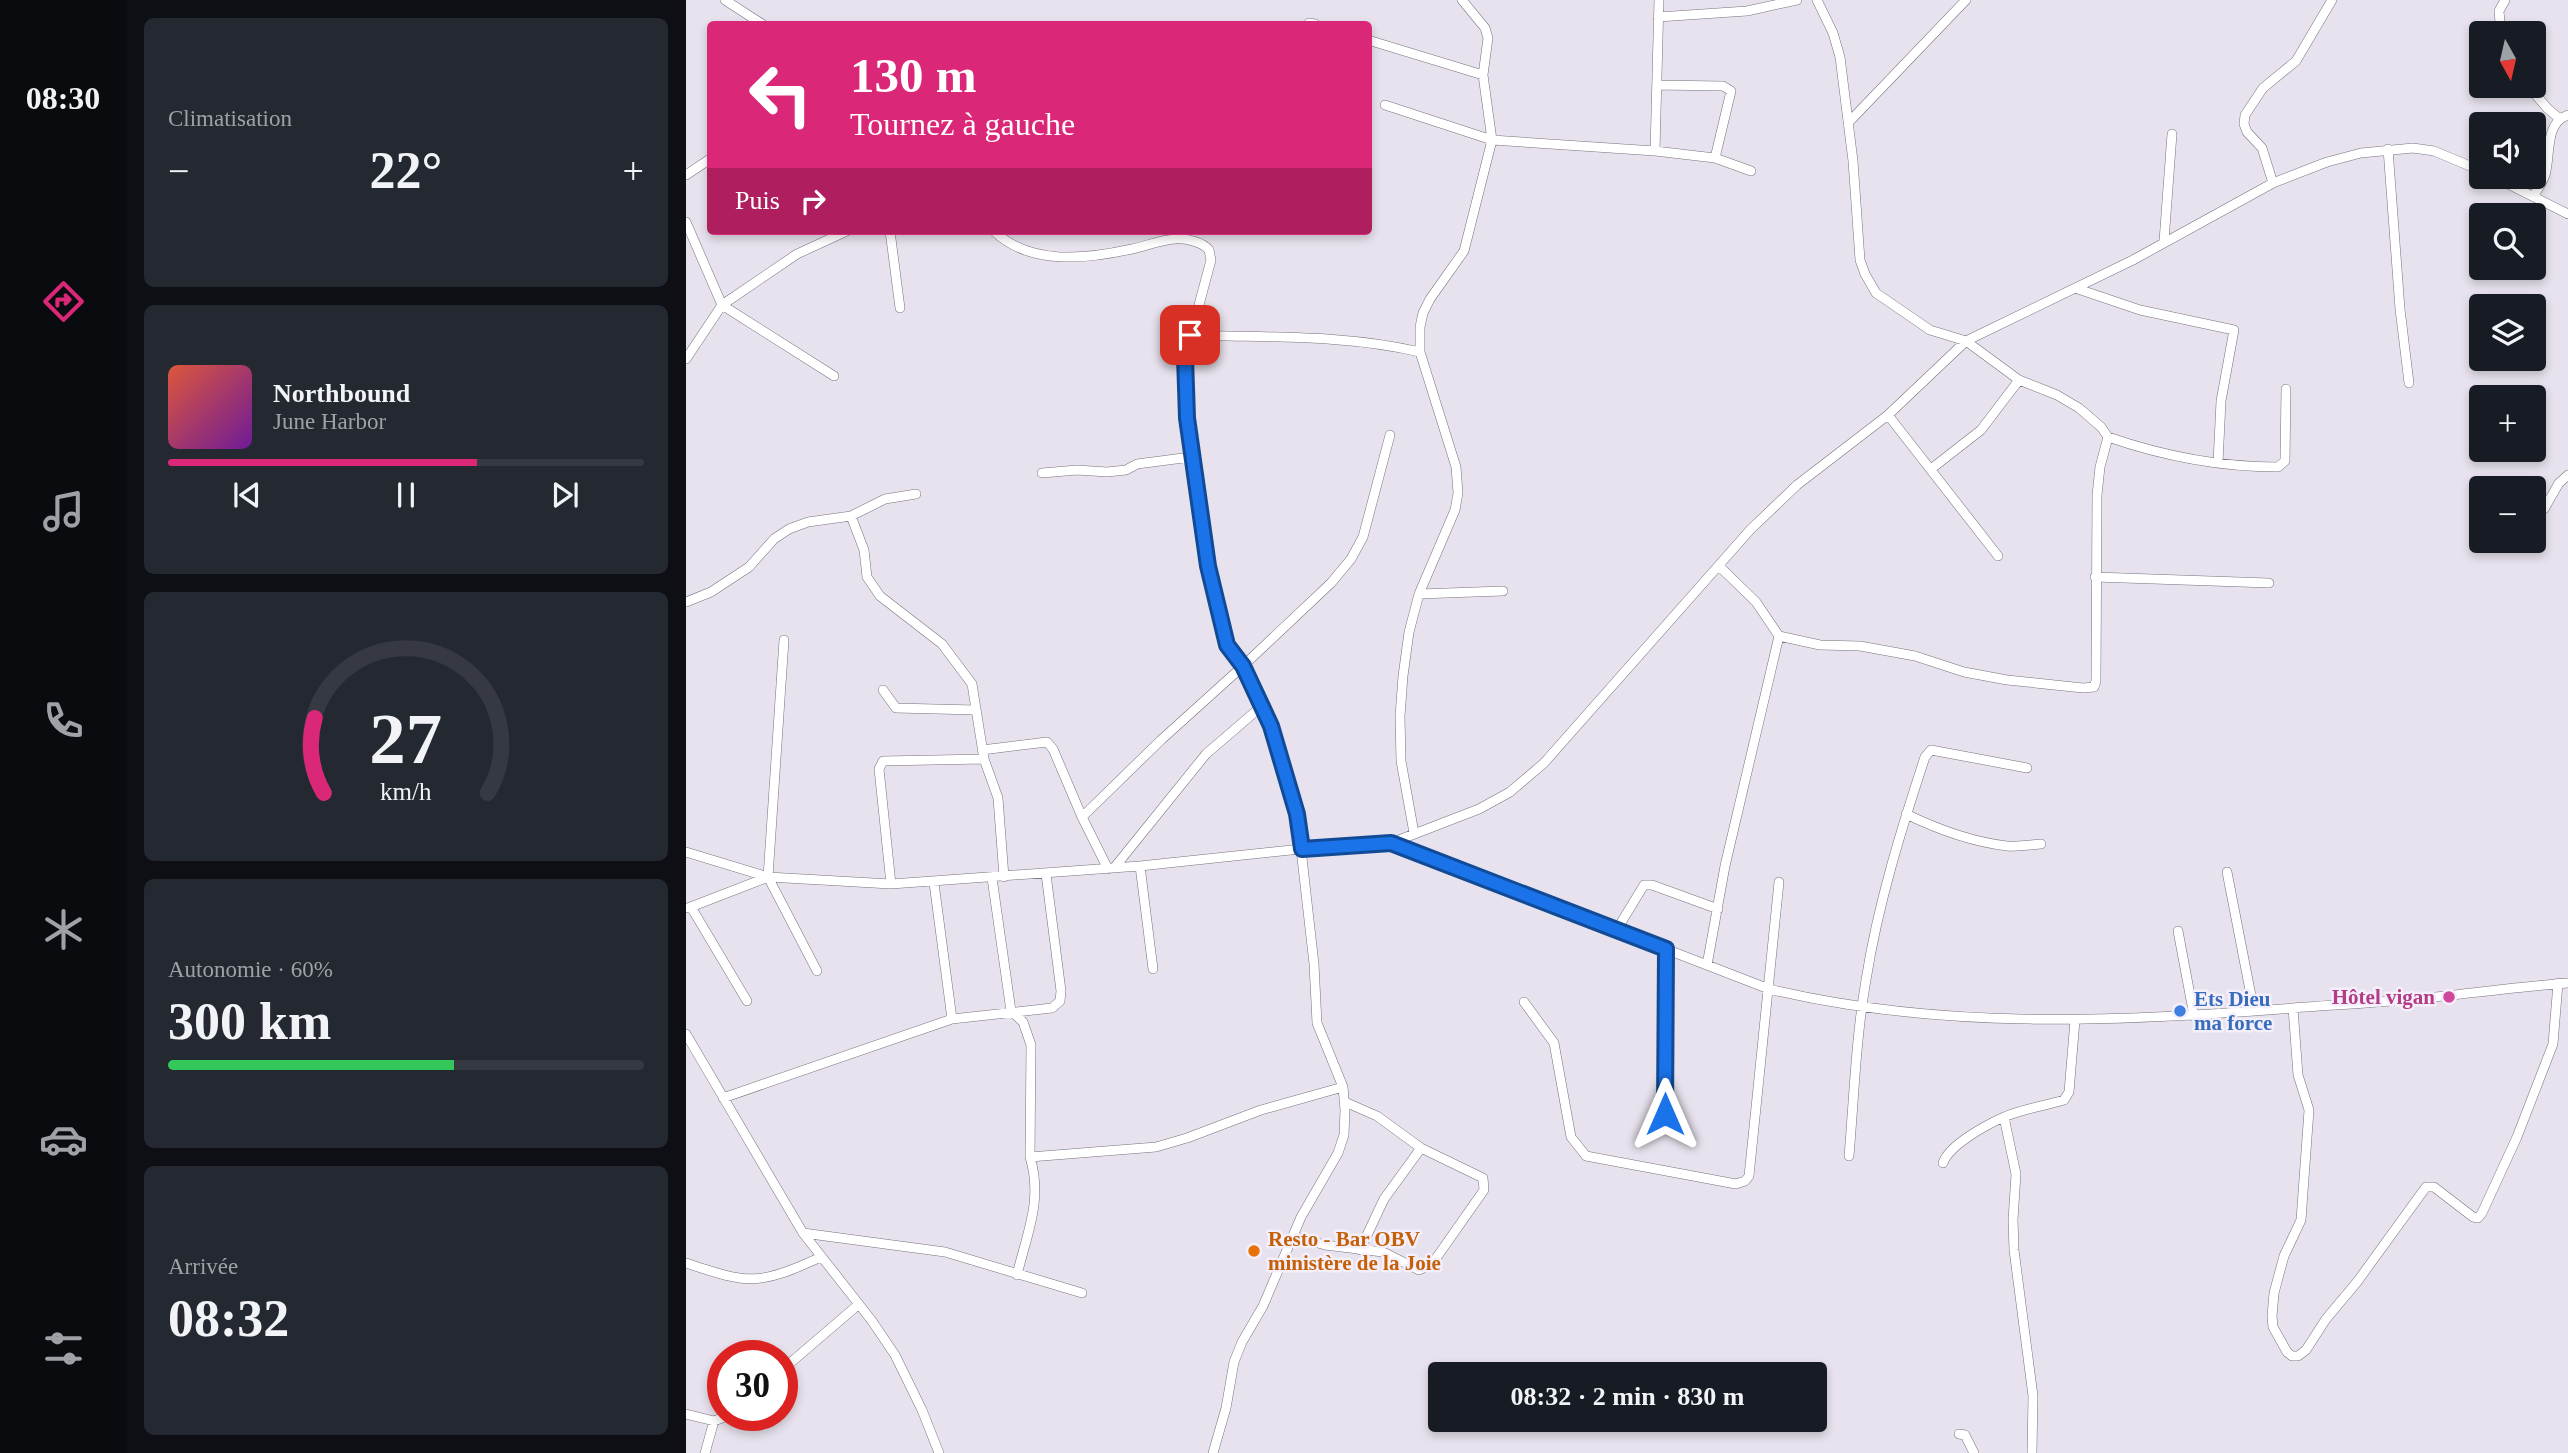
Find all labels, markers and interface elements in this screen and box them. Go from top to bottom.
north arrow [2469,21,2546,98]
map controls [2469,21,2546,553]
text: 130 m [850,48,977,103]
icon: left [735,49,826,140]
text: 08:30 [26,80,100,116]
text: Climatisation [168,106,292,131]
text: Tournez à gauche [850,106,1075,142]
button: sound [2469,112,2546,189]
text: 22° [370,142,442,199]
text: − [168,150,189,192]
text: + [623,150,644,192]
icon: right [794,182,832,220]
text: Puis [735,186,780,215]
button: search [2469,203,2546,280]
icon: directions [39,277,88,326]
button: layers [2469,294,2546,371]
pin [1160,305,1220,365]
icon: arrive [1171,316,1209,354]
text: Northbound [273,379,410,408]
button: + [2469,385,2546,462]
text: June Harbor [273,409,386,434]
icon: previous [228,476,266,514]
icon: pause [387,476,425,514]
icon: next [546,476,584,514]
button: − [2469,476,2546,553]
icon: music [39,487,88,536]
icon: phone [39,696,88,745]
text: 27 [370,698,442,779]
text: km/h [380,777,432,804]
icon: climate [39,905,88,954]
text: Autonomie · 60% [168,957,333,982]
place label: Hôtel vigan [2332,985,2435,1009]
place label: Ets Dieu ma force [2194,987,2272,1035]
marker: Hôtel vigan [2441,989,2457,1005]
text: 300 km [168,993,331,1050]
marker: Ets Dieu ma force [2172,1003,2188,1019]
position arrow [1628,1077,1702,1151]
icon: car [39,1115,88,1164]
place label: Resto - Bar OBV ministère de la Joie [1268,1227,1441,1275]
marker: Resto - Bar OBV ministère de la Joie [1246,1243,1262,1259]
text: Arrivée [168,1254,238,1279]
text: 08:32 [168,1290,289,1347]
icon: filters [39,1324,88,1373]
speed limit sign: 30 [707,1340,798,1431]
text: 08:32 · 2 min · 830 m [1511,1382,1745,1411]

